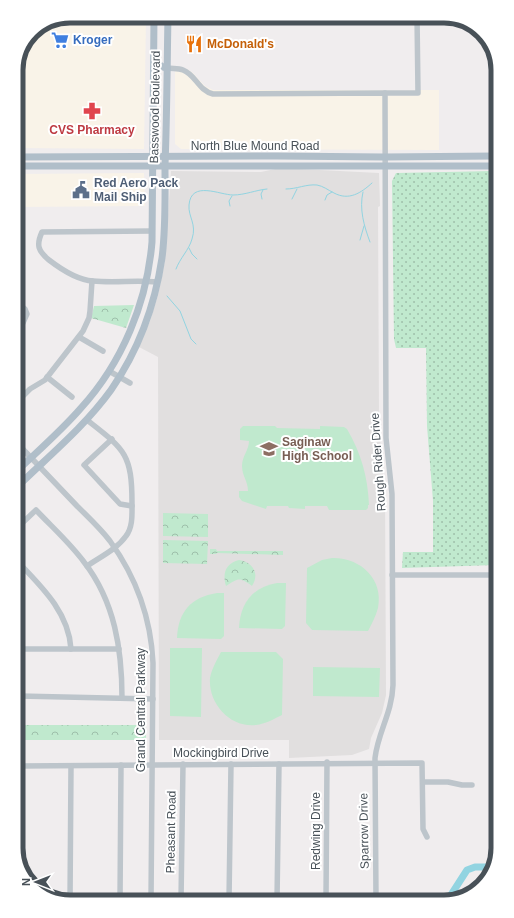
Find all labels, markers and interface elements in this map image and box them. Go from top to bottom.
supermarket icon: Kroger [50,30,70,50]
place label: Kroger [73,33,113,47]
restaurant icon: McDonald's [184,34,204,54]
place label: McDonald's [207,37,274,51]
street label: Basswood Boulevard [147,51,163,163]
pharmacy icon: CVS Pharmacy [82,101,102,121]
place label: CVS Pharmacy [49,123,135,137]
street label: North Blue Mound Road [191,139,319,153]
place label: Red Aero Pack Mail Ship [94,176,179,204]
public building icon: Red Aero Pack Mail Ship [71,180,91,200]
street label: Rough Rider Drive [368,412,388,512]
place label: Saginaw High School [282,435,352,463]
school or university icon: Saginaw High School [259,439,279,459]
street label: Grand Central Parkway [134,648,148,772]
street label: Mockingbird Drive [173,746,269,760]
street label: Pheasant Road [163,791,179,873]
street label: Redwing Drive [309,792,323,870]
street label: Sparrow Drive [356,793,372,869]
north arrow [16,862,56,902]
text: N [20,878,32,886]

